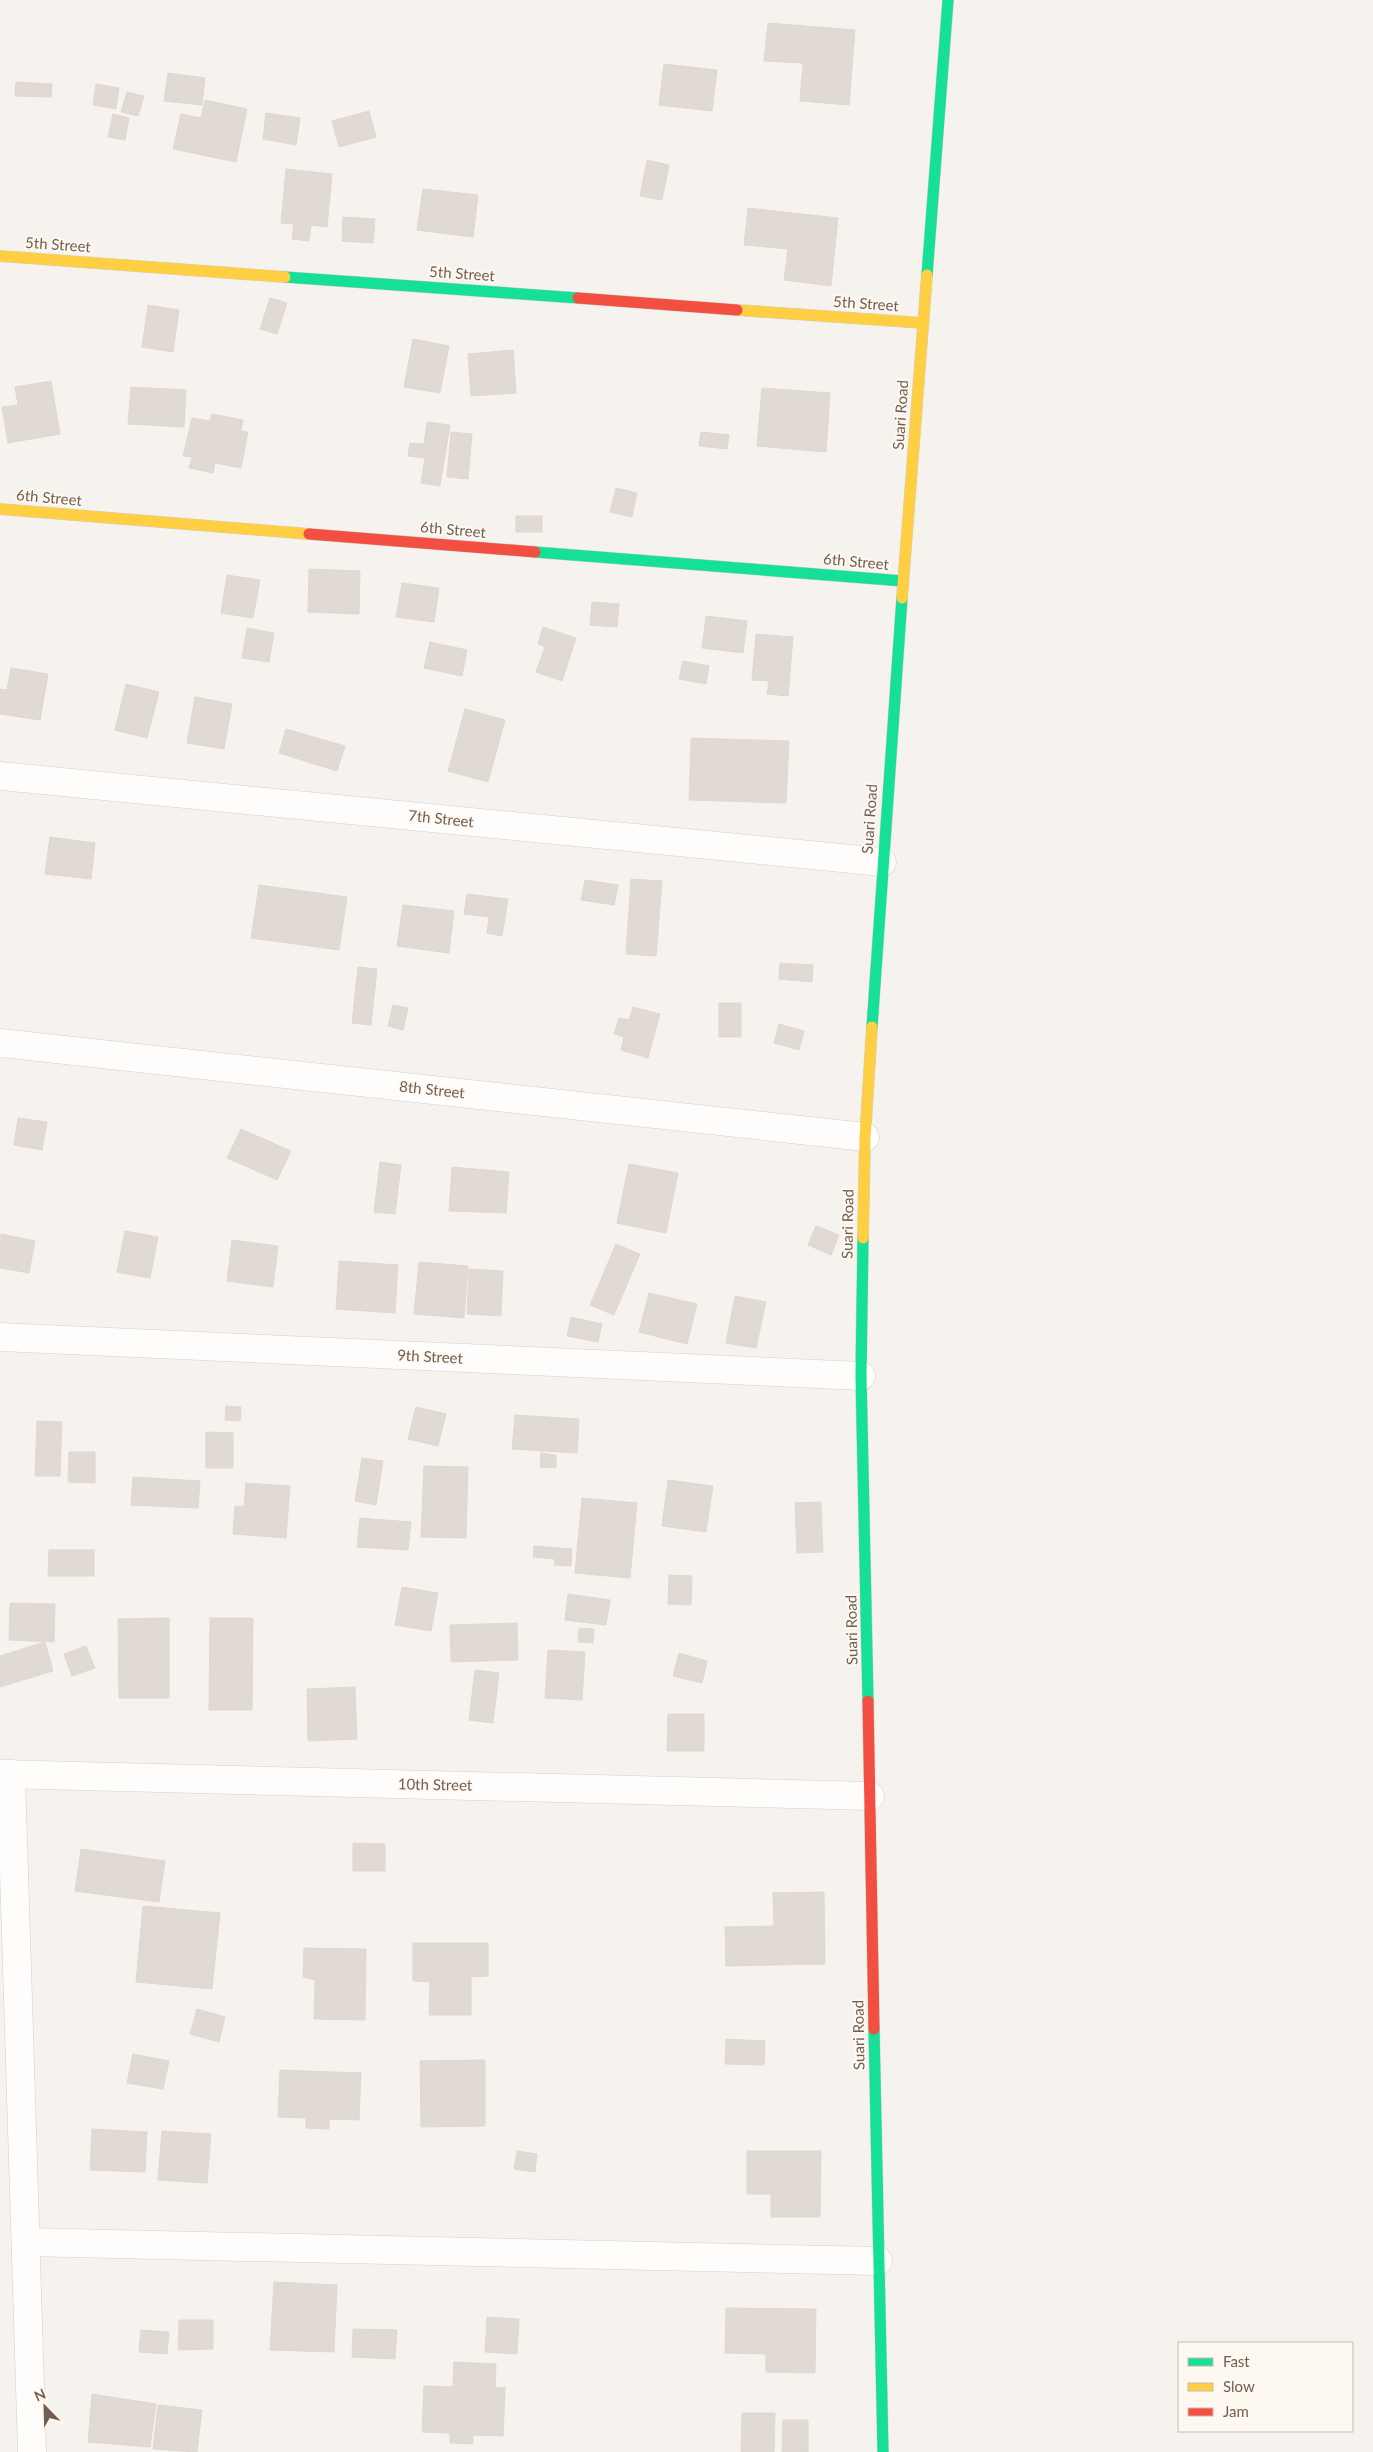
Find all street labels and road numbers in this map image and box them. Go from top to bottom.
street label: 5th Street [25,233,92,255]
street label: 5th Street [429,262,496,284]
street label: 5th Street [833,292,900,314]
street label: Suari Road [889,379,911,450]
street label: 6th Street [16,485,83,509]
street label: 6th Street [420,517,487,541]
street label: 6th Street [823,549,890,573]
street label: Suari Road [858,783,880,854]
street label: 7th Street [407,806,475,830]
street label: 8th Street [398,1077,466,1101]
street label: Suari Road [837,1189,857,1259]
street label: 9th Street [397,1345,464,1367]
street label: Suari Road [841,1595,861,1665]
street label: 10th Street [398,1774,473,1794]
street label: Suari Road [848,2000,868,2070]

